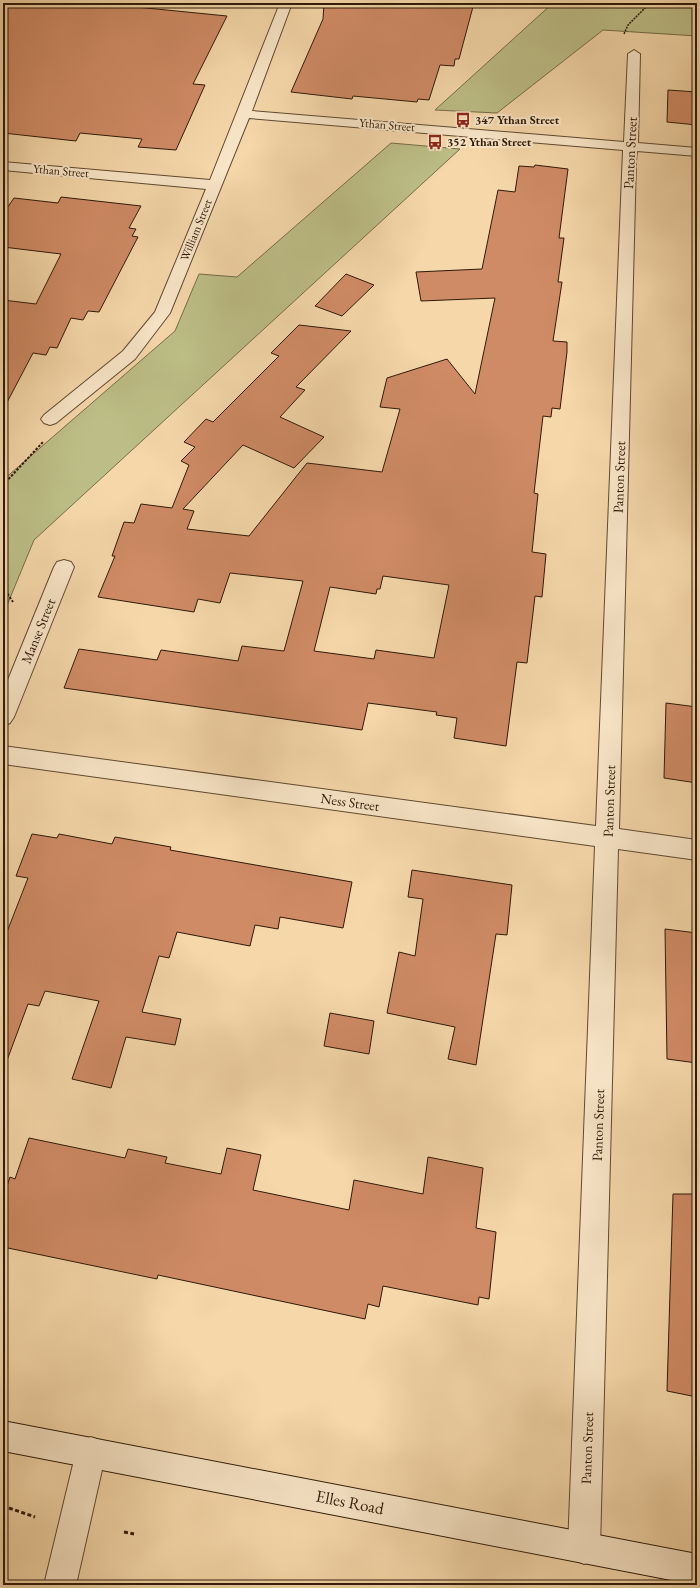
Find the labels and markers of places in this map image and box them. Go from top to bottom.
bus stop icon: 347 Ythan Street [454,111,472,129]
place label: 347 Ythan Street [475,112,560,128]
bus stop icon: 352 Ythan Street [426,133,444,151]
place label: 352 Ythan Street [447,134,532,150]

